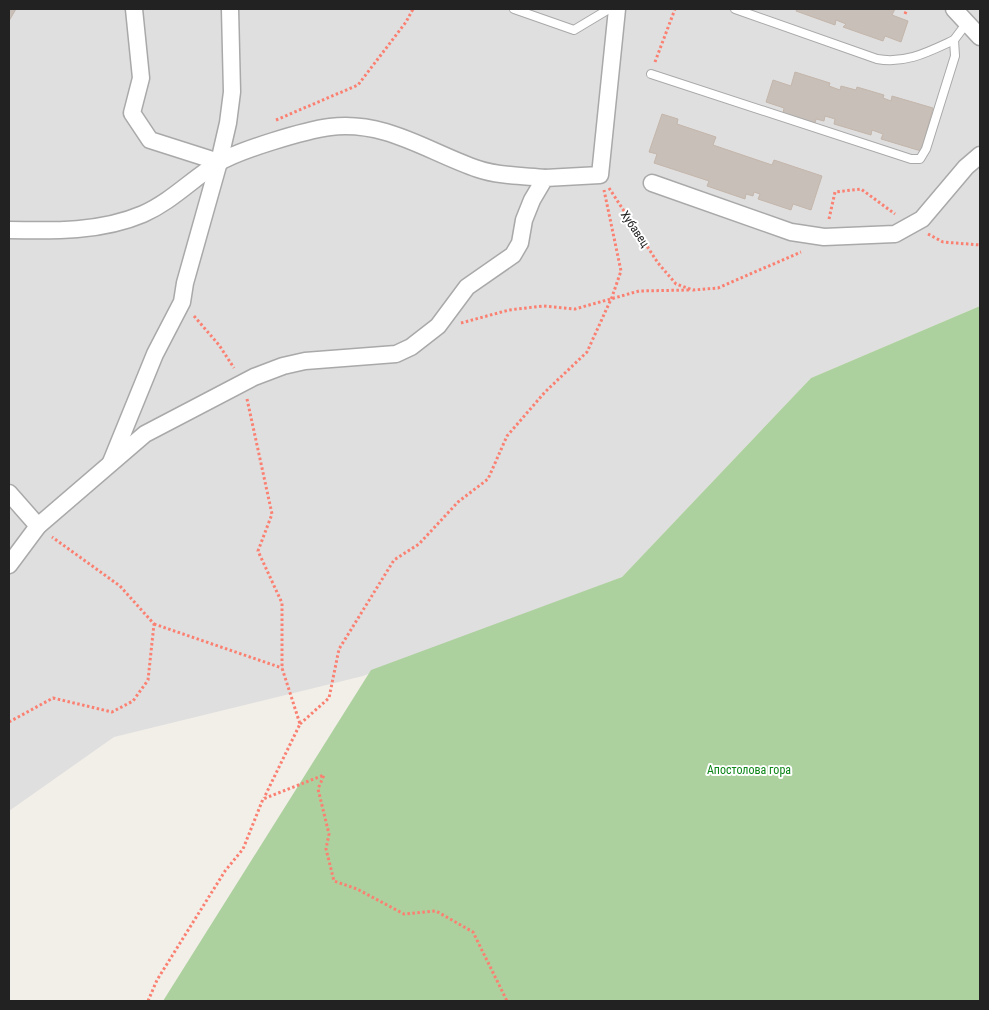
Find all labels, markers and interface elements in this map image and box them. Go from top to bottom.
street label: Хубавец [618,208,652,250]
park label: Апостолова гора [707,763,791,777]

